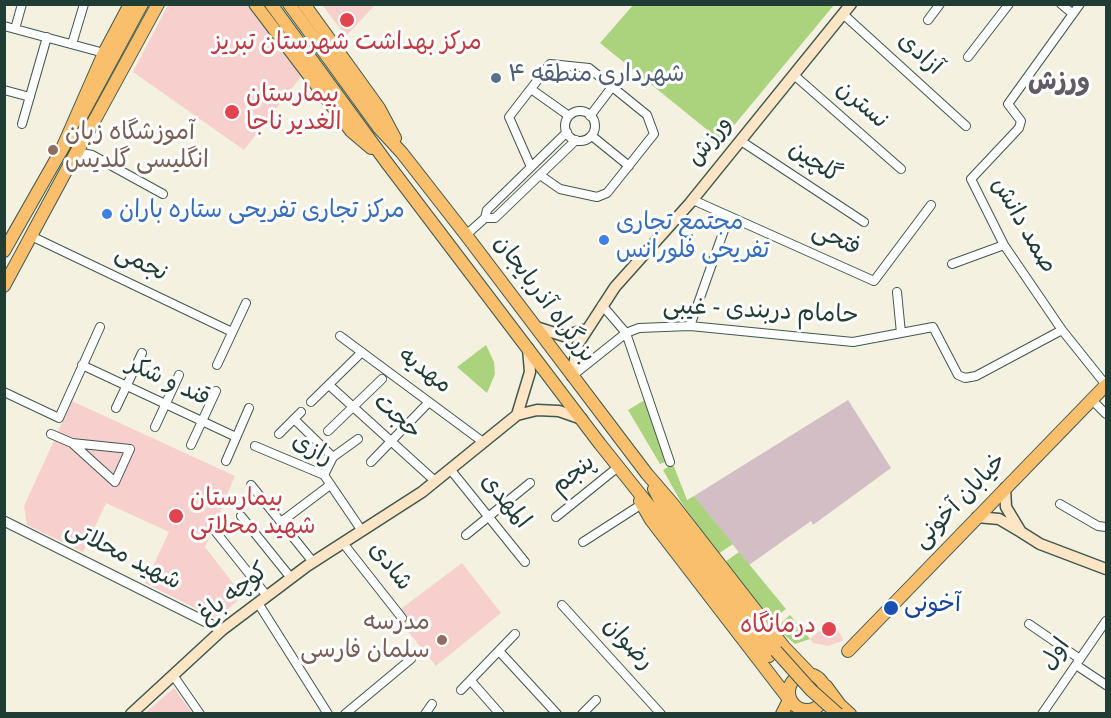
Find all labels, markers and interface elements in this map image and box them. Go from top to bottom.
marker: مرکز بهداشت شهرستان تبریز [338,11,356,29]
street label: آزادی [890,28,946,84]
place label: مرکز بهداشت شهرستان تبریز [212,32,482,60]
place label: شهرداری منطقه ۴ [508,64,685,92]
district label: ورزش [1028,69,1090,101]
marker: شهرداری منطقه ۴ [489,71,503,85]
street label: نسترن [828,77,892,137]
place label: بیمارستان الغدیر ناجا [246,84,341,140]
marker: بیمارستان الغدیر ناجا [223,103,241,121]
street label: ورزش [683,112,741,174]
place label: آموزشگاه زبان انگلیسی گلدیس [65,122,209,178]
street label: گلچین [781,137,845,193]
marker: آموزشگاه زبان انگلیسی گلدیس [46,143,60,157]
street label: صمد دانش [982,174,1060,280]
place label: مرکز تجاری تفریحی ستاره باران [119,200,405,228]
marker: مرکز تجاری تفریحی ستاره باران [100,207,114,221]
place label: مجتمع تجاری تفریحی فلورانس [616,212,770,268]
street label: فتحی [806,219,864,265]
street label: بزرگراه آذربایجان [485,231,599,371]
marker: مجتمع تجاری تفریحی فلورانس [597,233,611,247]
street label: نجمی [109,241,171,291]
street label: حامام دربندی - غیبی [662,295,858,333]
street label: مهدیه [390,344,456,402]
street label: قند و شکر [121,352,213,416]
street label: حجت [365,390,425,448]
street label: رازی [285,429,337,475]
street label: خیابان آخونی [909,449,1015,557]
street label: پنجم [547,451,603,503]
street label: المهدی [472,469,534,537]
place label: بیمارستان شهید محلاتی [190,488,316,544]
marker: بیمارستان شهید محلاتی [167,507,185,525]
street label: شهید محلاتی [59,517,185,599]
street label: شادی [360,538,416,598]
street label: کوچه باغ [194,559,276,633]
place label: آخونی [904,594,961,622]
marker: آخونی [882,599,900,617]
place label: مدرسه سلمان فارسی [300,612,430,668]
street label: رضوان [594,614,658,678]
place label: درمانگاه [740,615,816,643]
marker: درمانگاه [820,620,838,638]
marker: مدرسه سلمان فارسی [435,633,449,647]
street label: اول [1037,634,1079,678]

